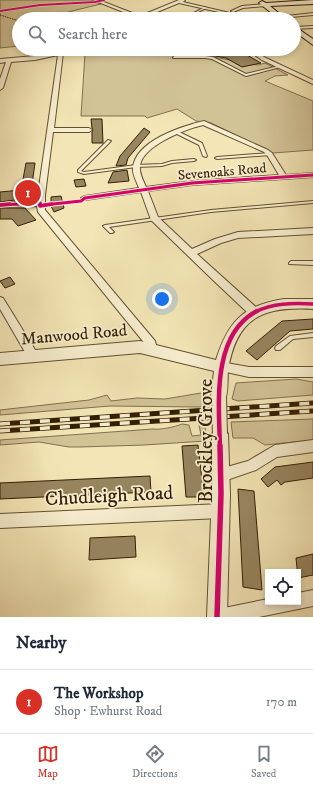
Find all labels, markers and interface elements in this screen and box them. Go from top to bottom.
search box [12,12,301,56]
icon: search [26,23,48,45]
text: Search here [58,25,127,44]
street label: Sevenoaks Road [177,159,267,185]
pin: 1 [15,178,41,208]
your location [152,289,172,309]
street label: Manwood Road [20,319,128,351]
street label: Brockley Grove [194,379,219,503]
street label: Chudleigh Road [44,481,174,512]
map controls [265,569,301,605]
button: locate [265,569,301,605]
text: Nearby [16,632,66,654]
text: The Workshop [54,684,143,703]
text: 1 [27,694,31,710]
text: 170 m [266,694,297,710]
text: Shop · Ewhurst Road [54,703,162,719]
tab: Map [37,743,59,781]
tab: Directions [132,743,178,781]
tab: Saved [251,743,276,781]

